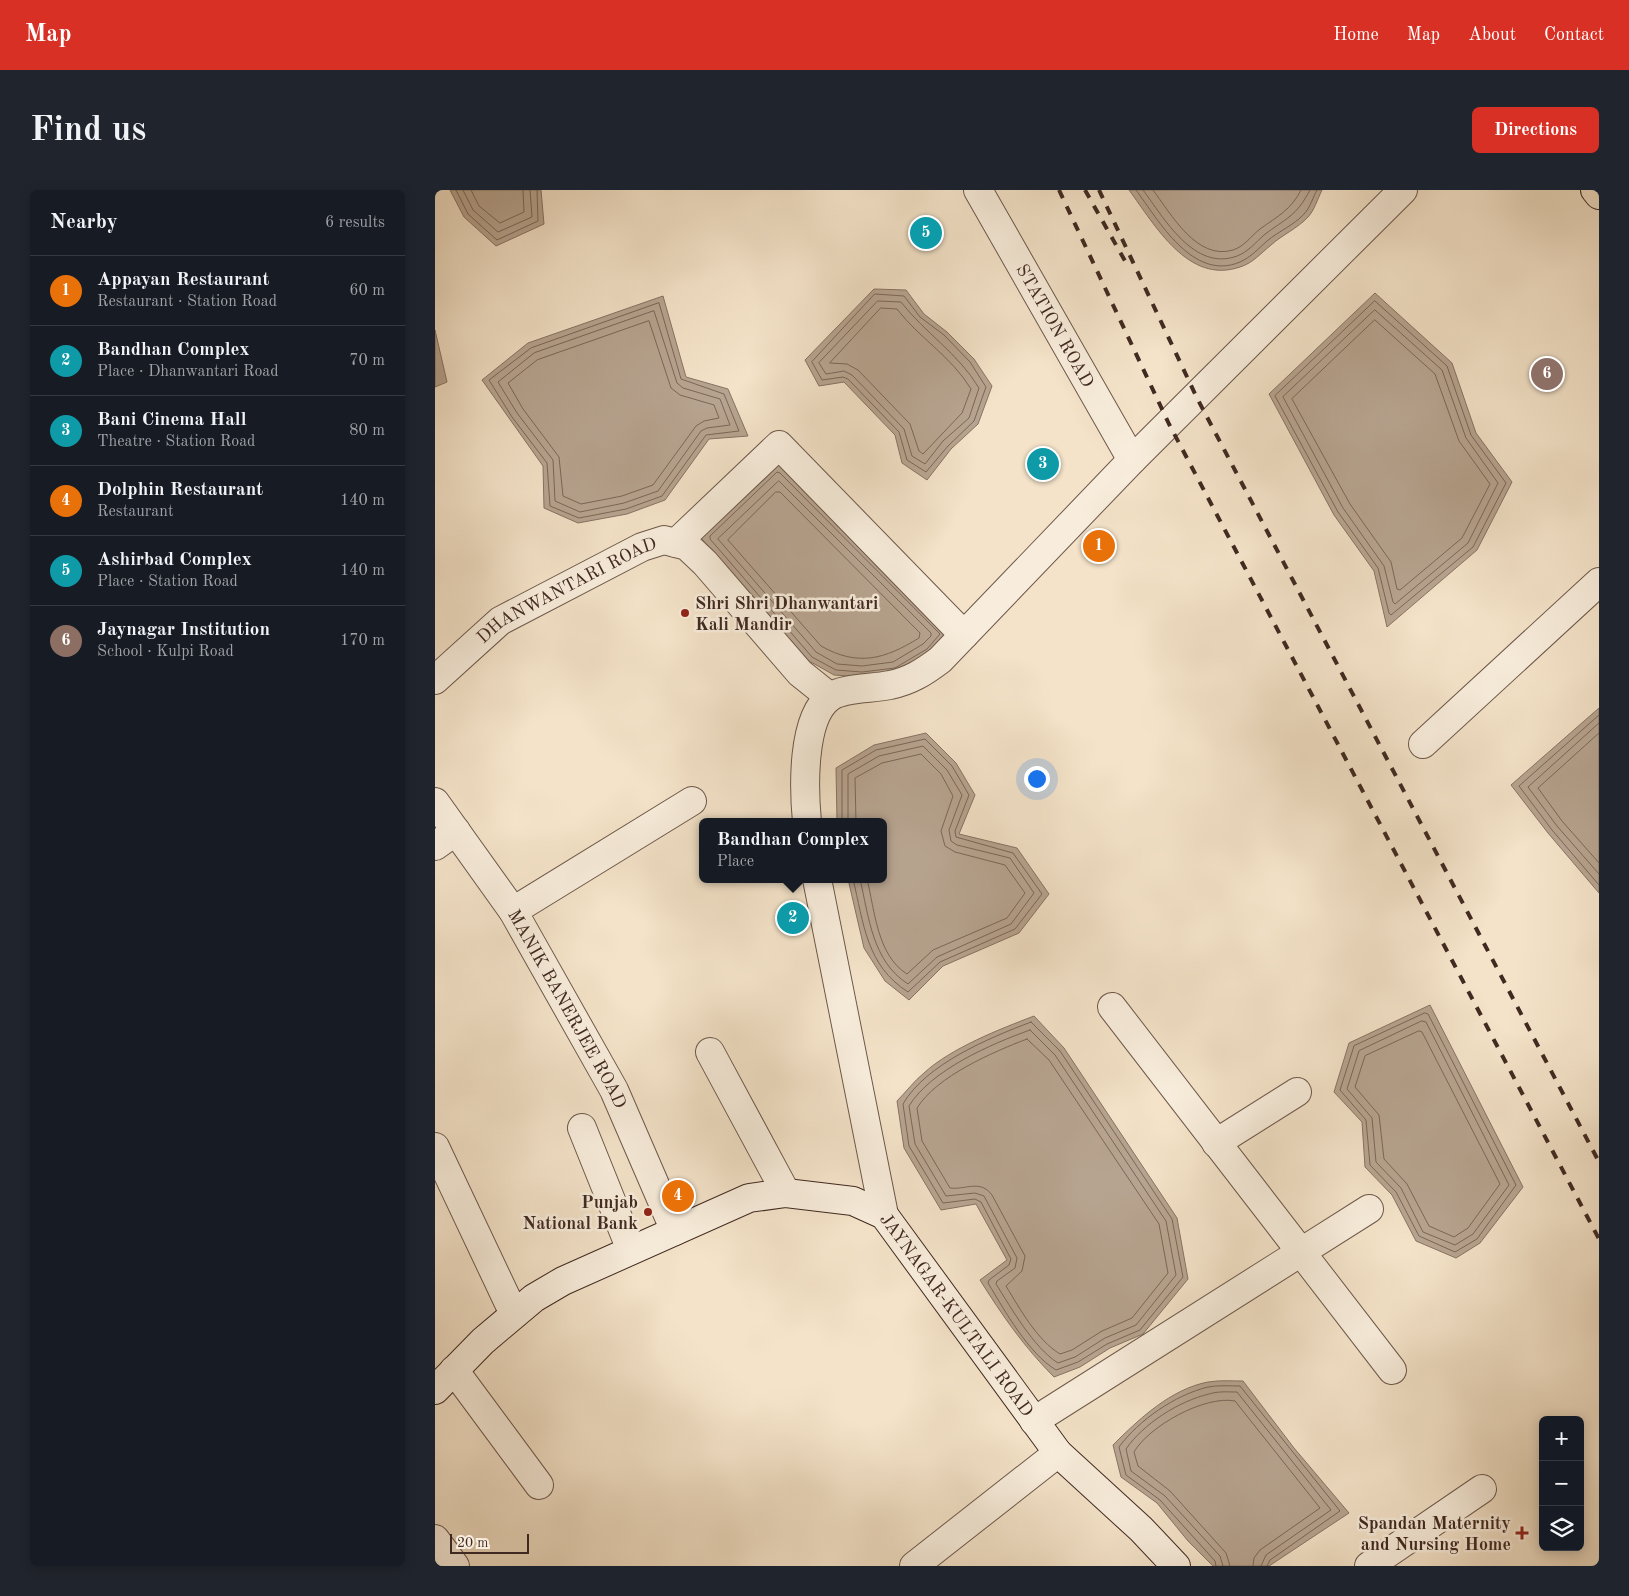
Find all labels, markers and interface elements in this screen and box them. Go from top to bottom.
text: Map [25,23,72,47]
text: Home [1333,26,1379,44]
text: Map [1407,26,1440,44]
text: About [1468,26,1516,44]
text: Contact [1544,26,1604,44]
button: Directions [1472,107,1599,153]
text: Find us [30,113,146,148]
text: Nearby [50,212,118,233]
pin: 5 [910,214,942,252]
text: 6 results [325,215,385,231]
street label: STATION ROAD [1012,261,1097,391]
text: Appayan Restaurant [97,271,269,290]
text: 1 [61,283,71,299]
text: 60 m [349,283,385,299]
text: Restaurant · Station Road [97,294,277,310]
text: Bandhan Complex [97,341,249,360]
text: 2 [61,353,71,369]
text: 70 m [349,353,385,369]
pin: 6 [1531,355,1563,393]
text: Place · Dhanwantari Road [97,364,279,380]
text: Bani Cinema Hall [97,411,247,430]
text: 3 [61,423,71,439]
text: 80 m [349,423,385,439]
text: Theatre · Station Road [97,434,255,450]
pin: 3 [1027,445,1059,483]
text: Dolphin Restaurant [97,481,263,500]
text: 4 [61,493,71,509]
text: 140 m [340,493,385,509]
text: Restaurant [97,504,174,520]
pin: 1 [1083,527,1115,565]
street label: DHANWANTARI ROAD [474,535,659,647]
text: Ashirbad Complex [97,551,252,570]
text: 5 [61,563,71,579]
text: 140 m [340,563,385,579]
text: Place · Station Road [97,574,238,590]
place label: Shri Shri Dhanwantari Kali Mandir [695,595,878,634]
marker: Shri Shri Dhanwantari Kali Mandir [679,607,691,619]
text: Jaynagar Institution [97,621,270,640]
text: 6 [61,633,71,649]
text: 170 m [340,633,385,649]
text: School · Kulpi Road [97,644,234,660]
your location [1024,766,1050,792]
popup [699,818,887,883]
text: Bandhan Complex [717,831,869,850]
text: Place [717,854,754,870]
pin: 2 [777,899,809,937]
street label: MANIK BANERJEE ROAD [504,907,629,1111]
pin: 4 [662,1177,694,1215]
place label: Punjab National Bank [522,1194,638,1233]
marker: Punjab National Bank [642,1206,654,1218]
street label: JAYNAGAR-KULTALI ROAD [876,1211,1036,1420]
map controls [1539,1416,1584,1551]
button: + [1539,1416,1584,1461]
button: − [1539,1461,1584,1506]
button: layers [1539,1506,1584,1551]
place label: Spandan Maternity and Nursing Home [1358,1515,1511,1554]
marker: Spandan Maternity and Nursing Home [1515,1526,1529,1540]
scale bar [450,1531,529,1554]
text: 20 m [457,1536,488,1550]

